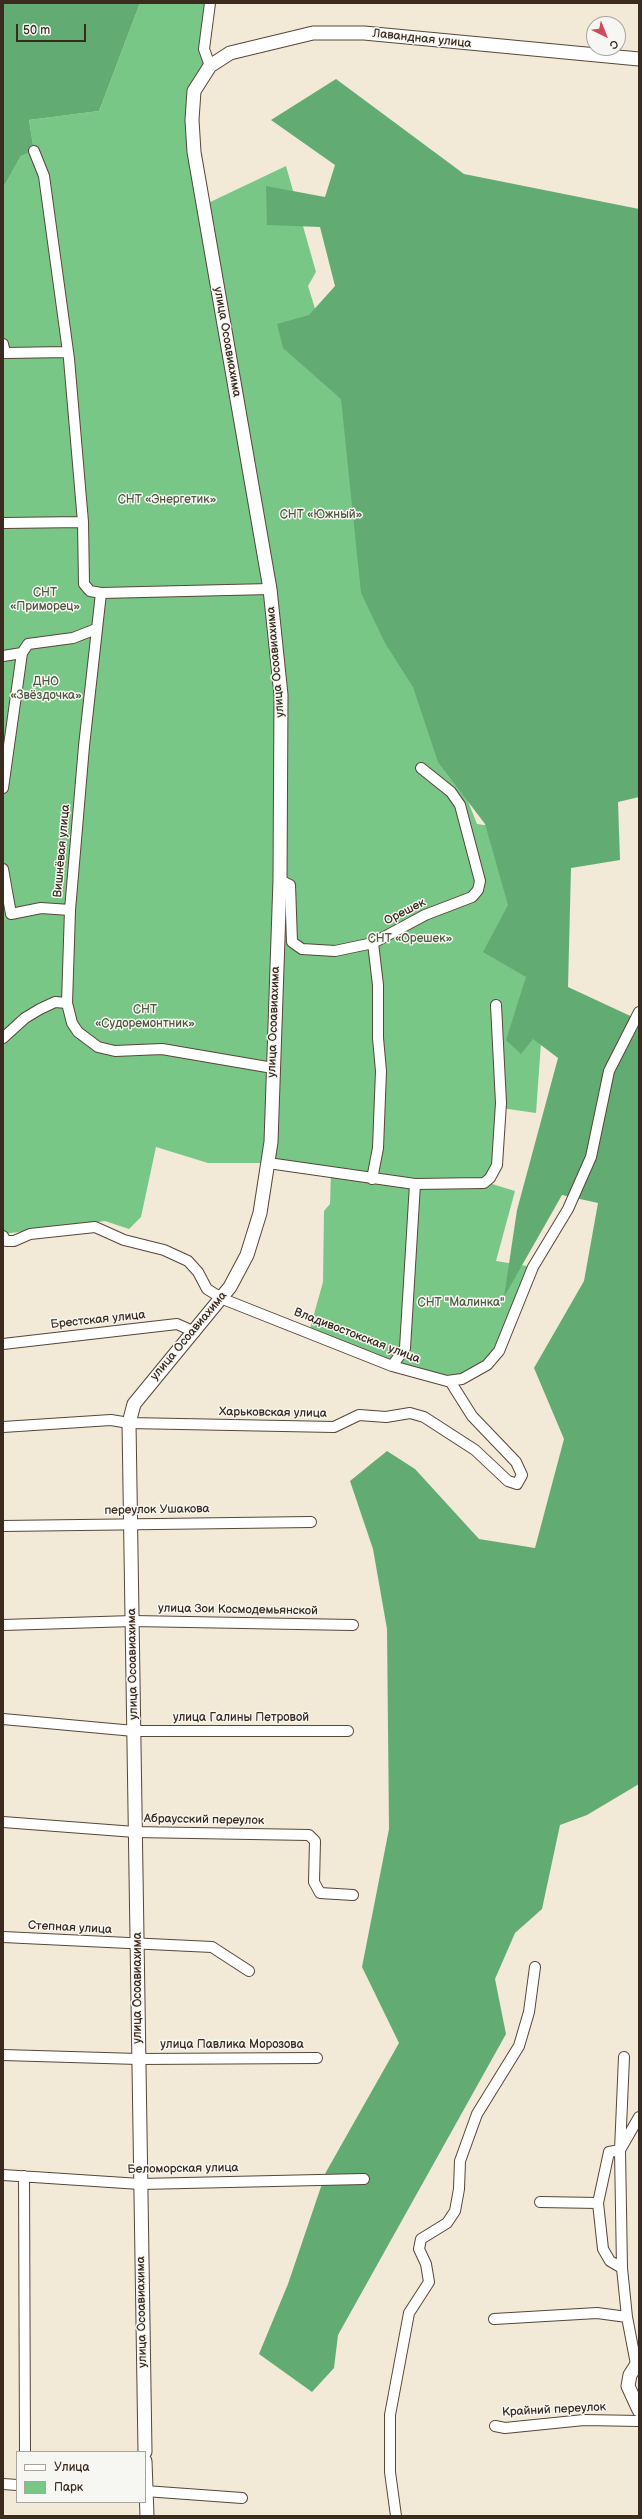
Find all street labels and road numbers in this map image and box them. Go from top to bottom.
street label: Лавандная улица [372,27,472,51]
street label: улица Осоавиахима [210,286,244,398]
street label: улица Осоавиахима [264,606,288,718]
street label: Вишнёвая улица [51,804,73,898]
street label: Орешек [382,896,428,928]
street label: улица Осоавиахима [265,966,283,1078]
street label: улица Осоавиахима [148,1289,230,1383]
street label: Владивостокская улица [292,1305,422,1367]
street label: Брестская улица [50,1308,146,1332]
street label: Харьковская улица [219,1405,327,1421]
street label: переулок Ушакова [104,1502,210,1518]
street label: улица Зои Космодемьянской [158,1601,318,1619]
street label: улица Осоавиахима [125,1608,141,1720]
street label: улица Галины Петровой [173,1711,309,1725]
street label: Абраусский переулок [144,1812,264,1828]
street label: Степная улица [28,1919,112,1937]
street label: улица Осоавиахима [131,1932,145,2044]
street label: улица Павлика Морозова [160,2038,304,2052]
street label: Беломорская улица [127,2161,239,2177]
street label: улица Осоавиахима [134,2256,150,2368]
street label: Крайний переулок [502,2400,606,2420]

